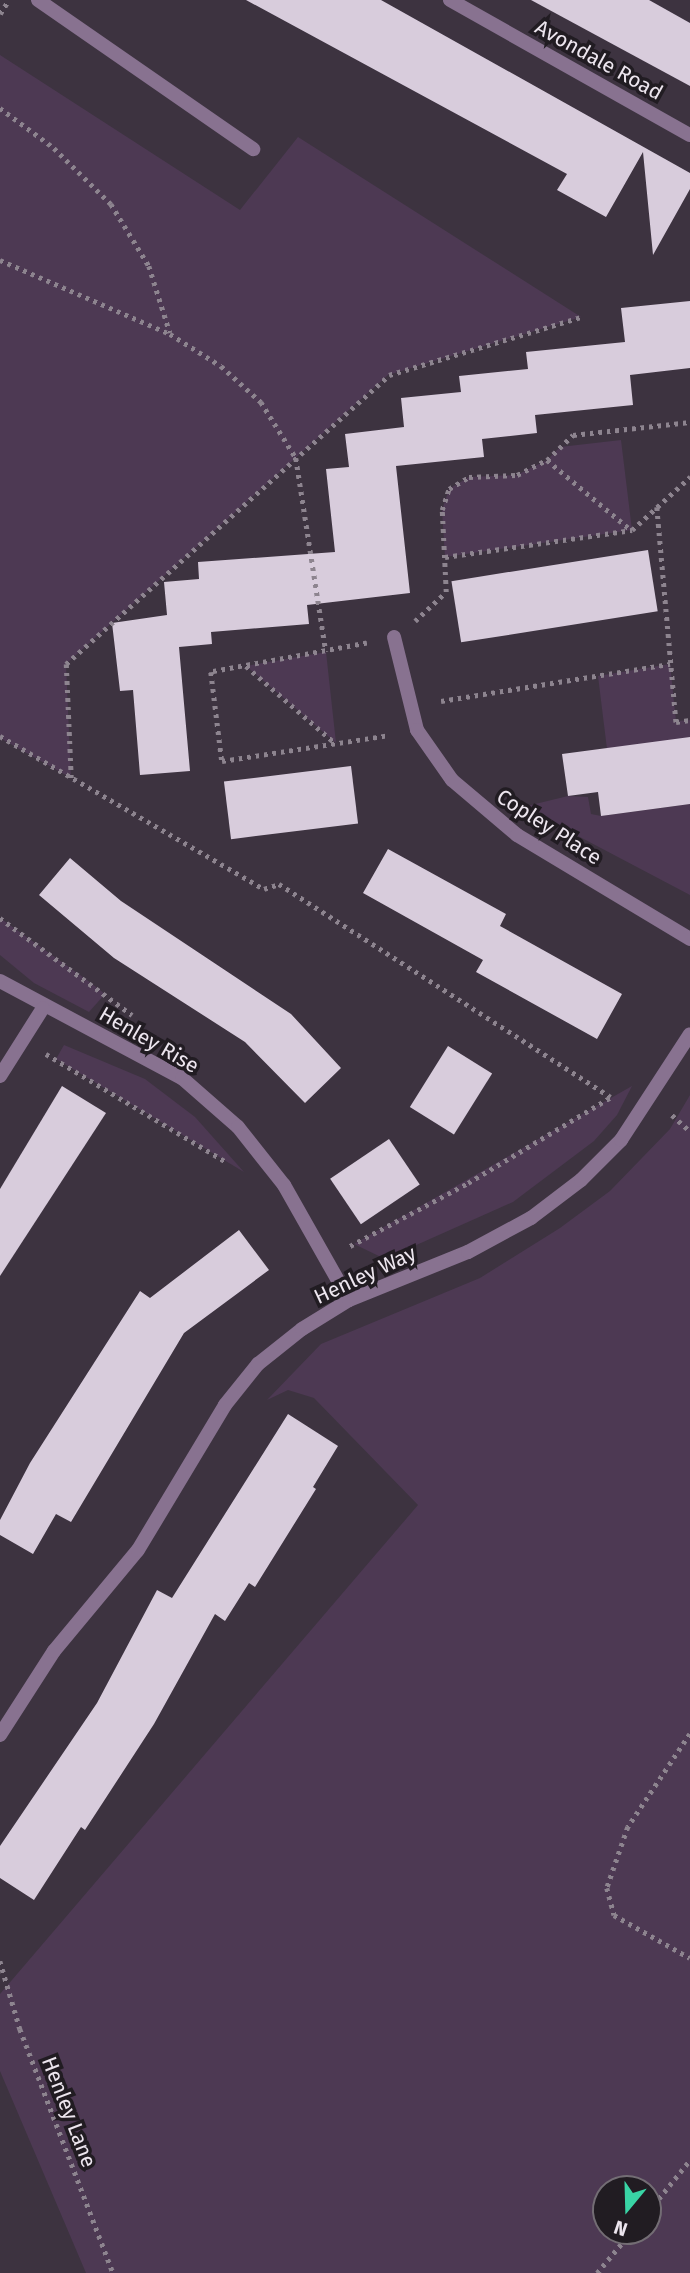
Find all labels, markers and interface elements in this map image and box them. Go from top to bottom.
street label: Avondale Road [531,15,667,105]
street label: Copley Place [492,784,606,870]
street label: Henley Rise [95,1001,203,1079]
street label: Henley Way [310,1240,420,1310]
street label: Henley Lane [36,2053,102,2171]
north arrow [592,2175,662,2245]
text: N [611,2216,630,2241]

